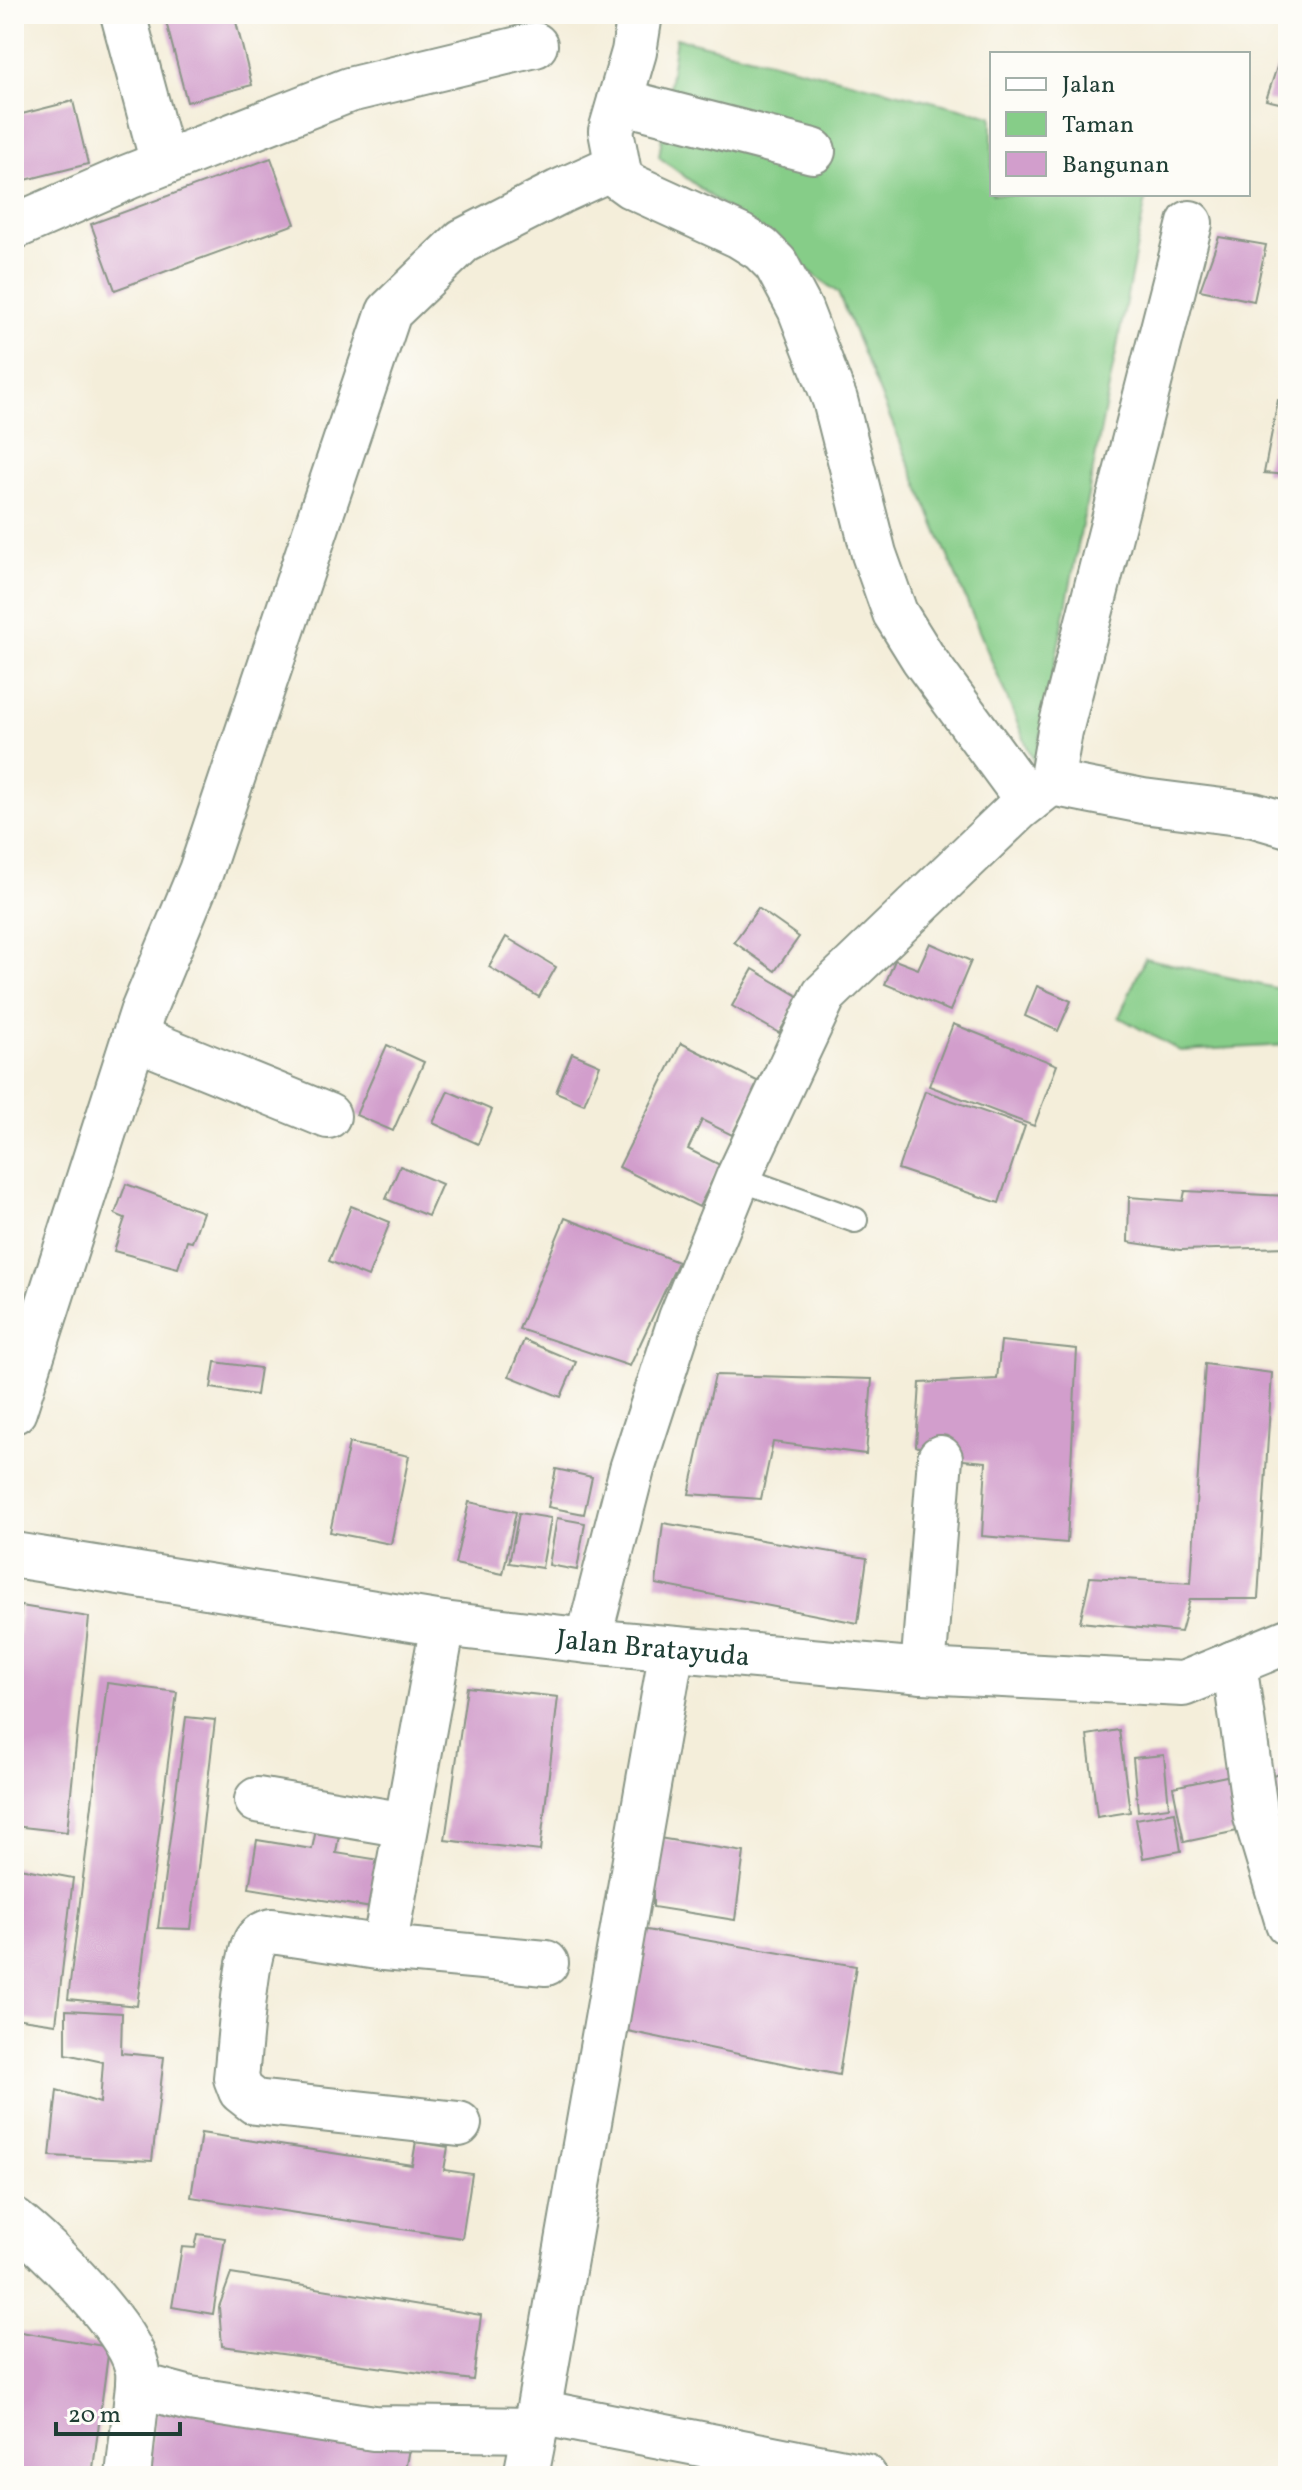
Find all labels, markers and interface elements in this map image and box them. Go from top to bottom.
legend [990,52,1250,196]
text: Jalan [1062,69,1115,103]
text: Taman [1062,109,1134,143]
text: Bangunan [1062,149,1170,183]
street label: Jalan Bratayuda [554,1620,751,1677]
scale bar [56,2386,180,2436]
text: 20 m [68,2399,121,2433]

